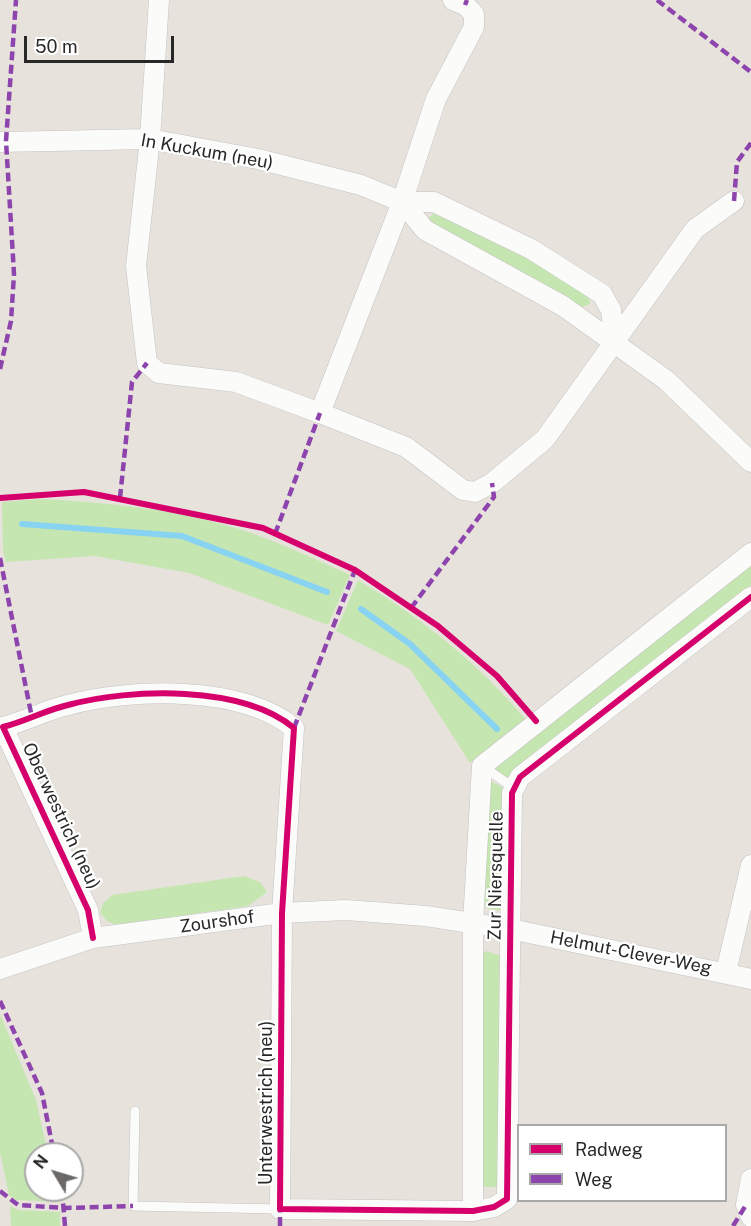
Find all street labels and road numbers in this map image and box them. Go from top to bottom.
street label: In Kuckum (neu) [139,130,275,174]
street label: Oberwestrich (neu) [18,739,104,893]
street label: Zur Niersquelle [484,811,508,941]
street label: Zourshof [178,906,256,938]
street label: Helmut-Clever-Weg [548,927,714,979]
street label: Unterwestrich (neu) [255,1021,277,1185]

